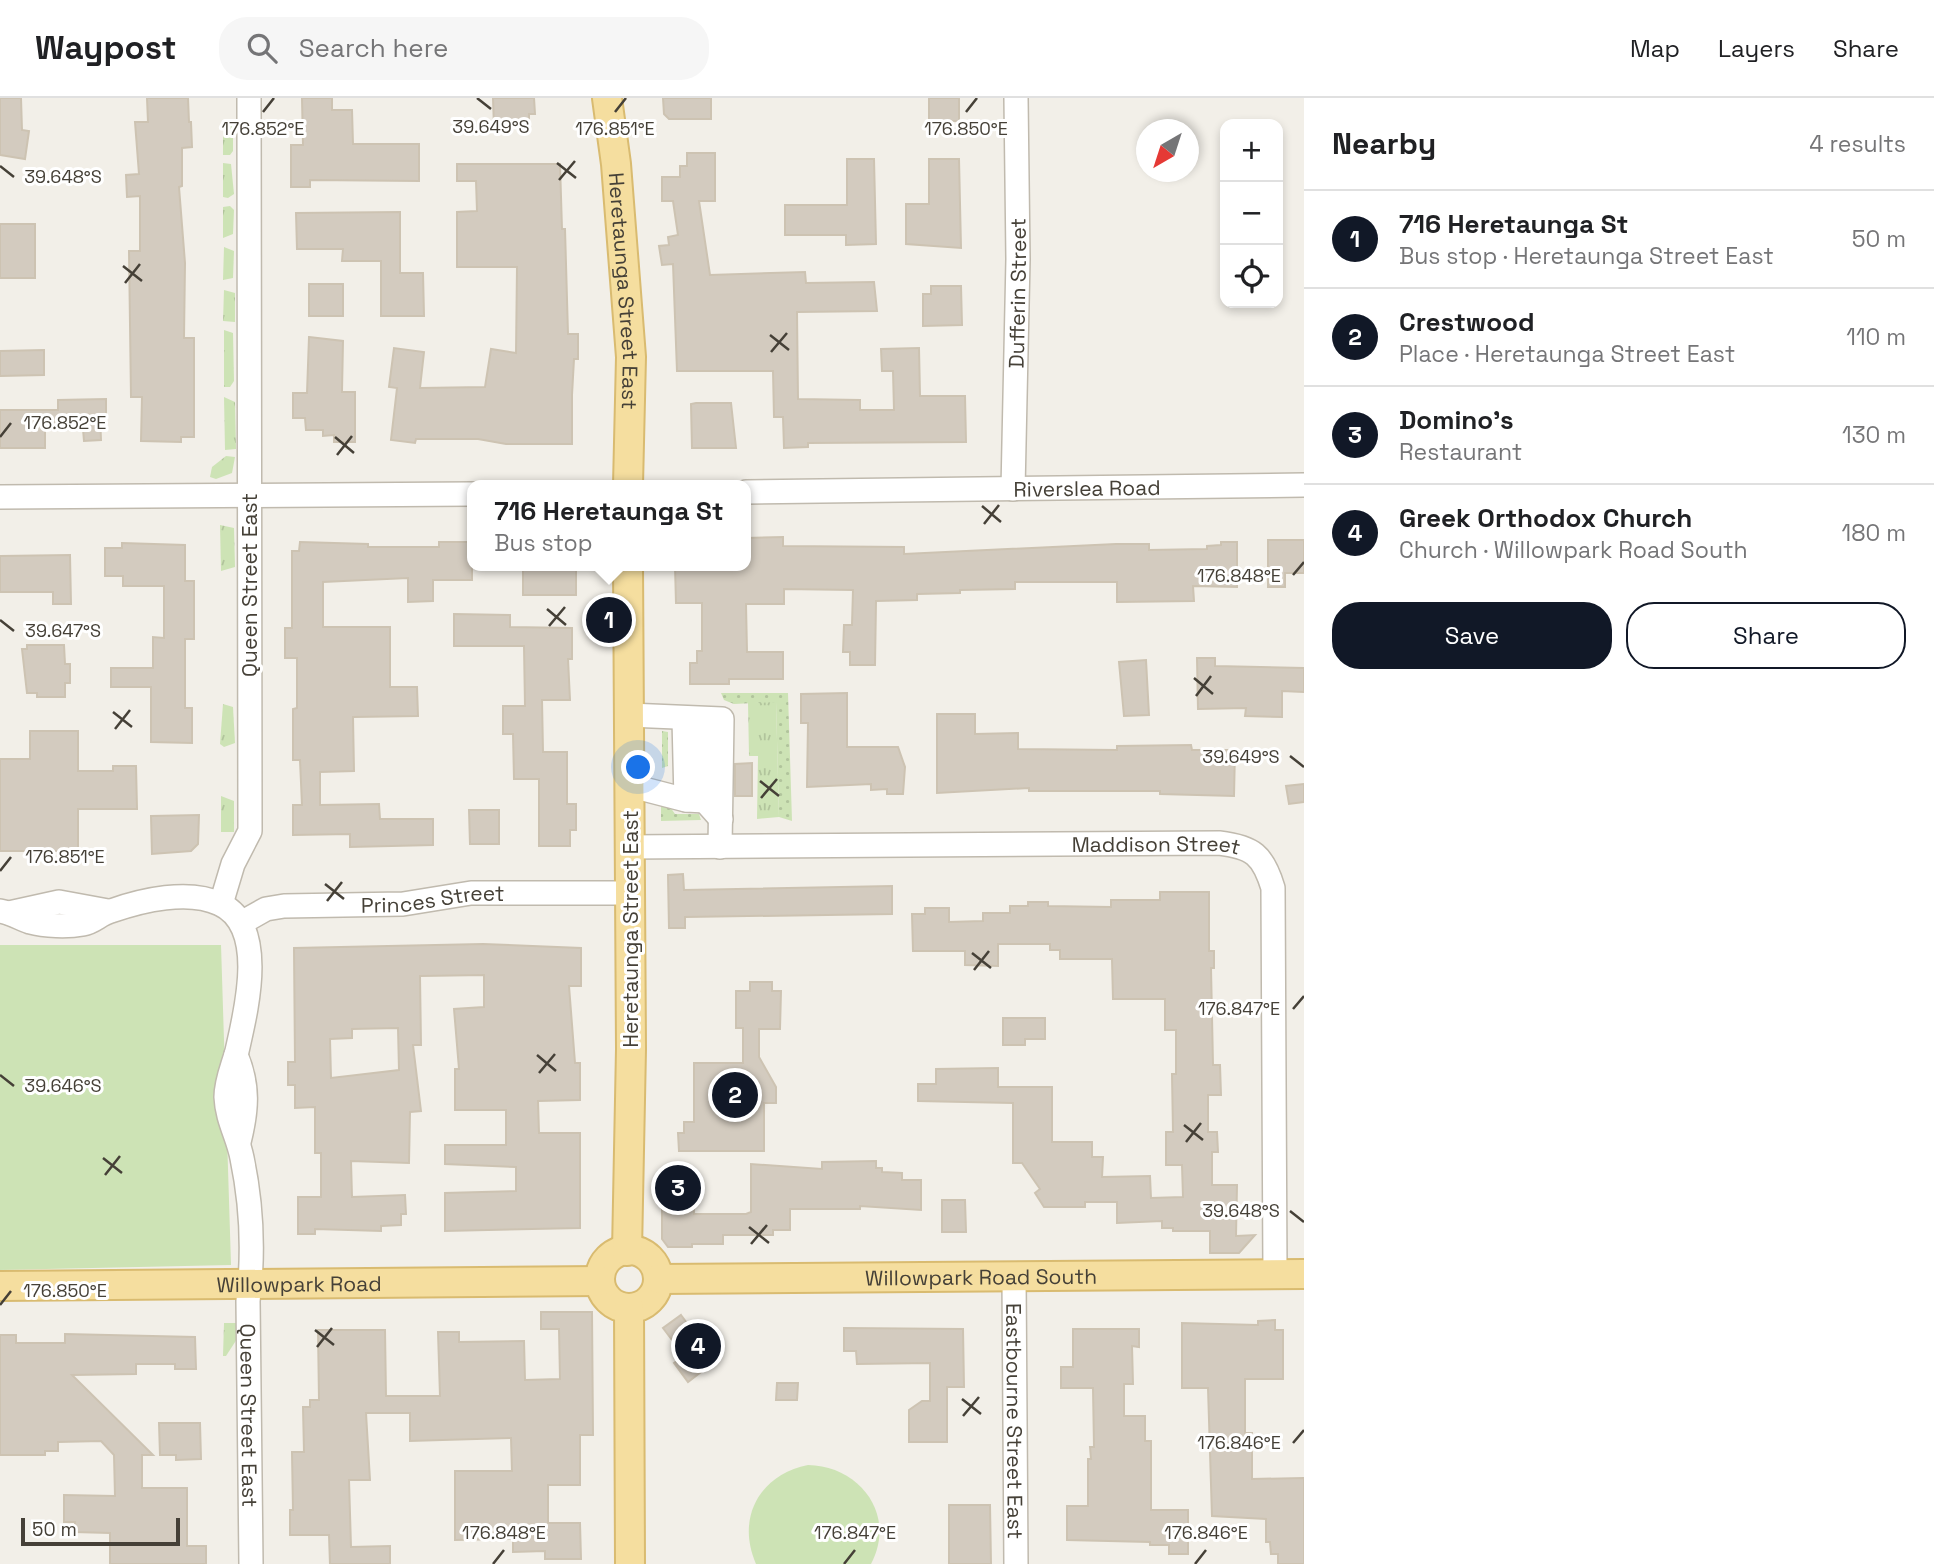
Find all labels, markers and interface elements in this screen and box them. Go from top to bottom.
search box [219,17,709,80]
text: Waypost [35,27,177,69]
icon: search [243,29,281,67]
text: Search here [299,31,448,65]
text: Map [1630,33,1680,64]
text: Layers [1718,33,1795,64]
text: Share [1833,33,1899,64]
text: 39.649°S [452,115,530,138]
text: 176.852°E [222,117,304,140]
text: 176.851°E [575,117,655,140]
text: 176.850°E [924,117,1008,140]
north arrow [1136,119,1199,182]
map controls [1220,119,1283,308]
button: + [1220,119,1283,182]
text: Nearby [1332,124,1436,163]
text: 4 results [1809,129,1906,159]
text: 39.648°S [24,165,102,188]
street label: Heretaunga Street East [603,171,645,410]
button: − [1220,182,1283,245]
text: 716 Heretaunga St [1399,207,1628,241]
street label: Dufferin Street [1002,218,1032,368]
text: 1 [1350,224,1360,254]
text: 50 m [1852,224,1906,254]
text: Bus stop · Heretaunga Street East [1399,241,1774,271]
button: locate [1220,245,1283,308]
text: Crestwood [1399,305,1535,339]
text: 2 [1348,322,1362,352]
text: 110 m [1846,322,1906,352]
text: Place · Heretaunga Street East [1399,339,1735,369]
text: Domino's [1399,403,1514,437]
text: 176.852°E [24,411,106,434]
text: 3 [1348,420,1362,450]
text: 130 m [1842,420,1906,450]
text: Restaurant [1399,437,1522,467]
street label: Riverslea Road [1013,473,1161,502]
popup [467,480,751,571]
street label: Queen Street East [236,493,263,677]
text: 716 Heretaunga St [494,494,724,528]
text: Greek Orthodox Church [1399,501,1692,535]
text: 4 [1348,518,1362,548]
text: 180 m [1842,518,1906,548]
text: Bus stop [494,528,593,558]
text: Church · Willowpark Road South [1399,535,1748,565]
text: 176.848°E [1197,564,1281,587]
pin: 1 [586,594,632,646]
button: Save [1332,602,1612,669]
button: Share [1626,602,1906,669]
text: 39.647°S [25,619,101,642]
text: 39.649°S [1202,745,1280,768]
your location [621,750,655,784]
street label: Heretaunga Street East [617,810,644,1048]
street label: Maddison Street [1072,830,1243,860]
text: 176.851°E [25,845,105,868]
street label: Princes Street [361,880,504,918]
text: 176.847°E [1198,997,1280,1020]
pin: 2 [712,1069,758,1121]
text: 39.646°S [24,1074,102,1097]
pin: 3 [655,1162,701,1214]
text: 39.648°S [1202,1199,1280,1222]
street label: Willowpark Road South [865,1262,1097,1291]
street label: Willowpark Road [216,1269,382,1298]
text: 176.850°E [23,1279,107,1302]
street label: Eastbourne Street East [1001,1303,1029,1539]
pin: 4 [675,1320,721,1372]
street label: Queen Street East [235,1323,264,1508]
text: 176.846°E [1197,1431,1281,1454]
scale bar [21,1515,180,1547]
text: 50 m [32,1517,77,1542]
text: 176.848°E [462,1521,546,1544]
text: 176.847°E [814,1521,896,1544]
text: 176.846°E [1164,1521,1248,1544]

